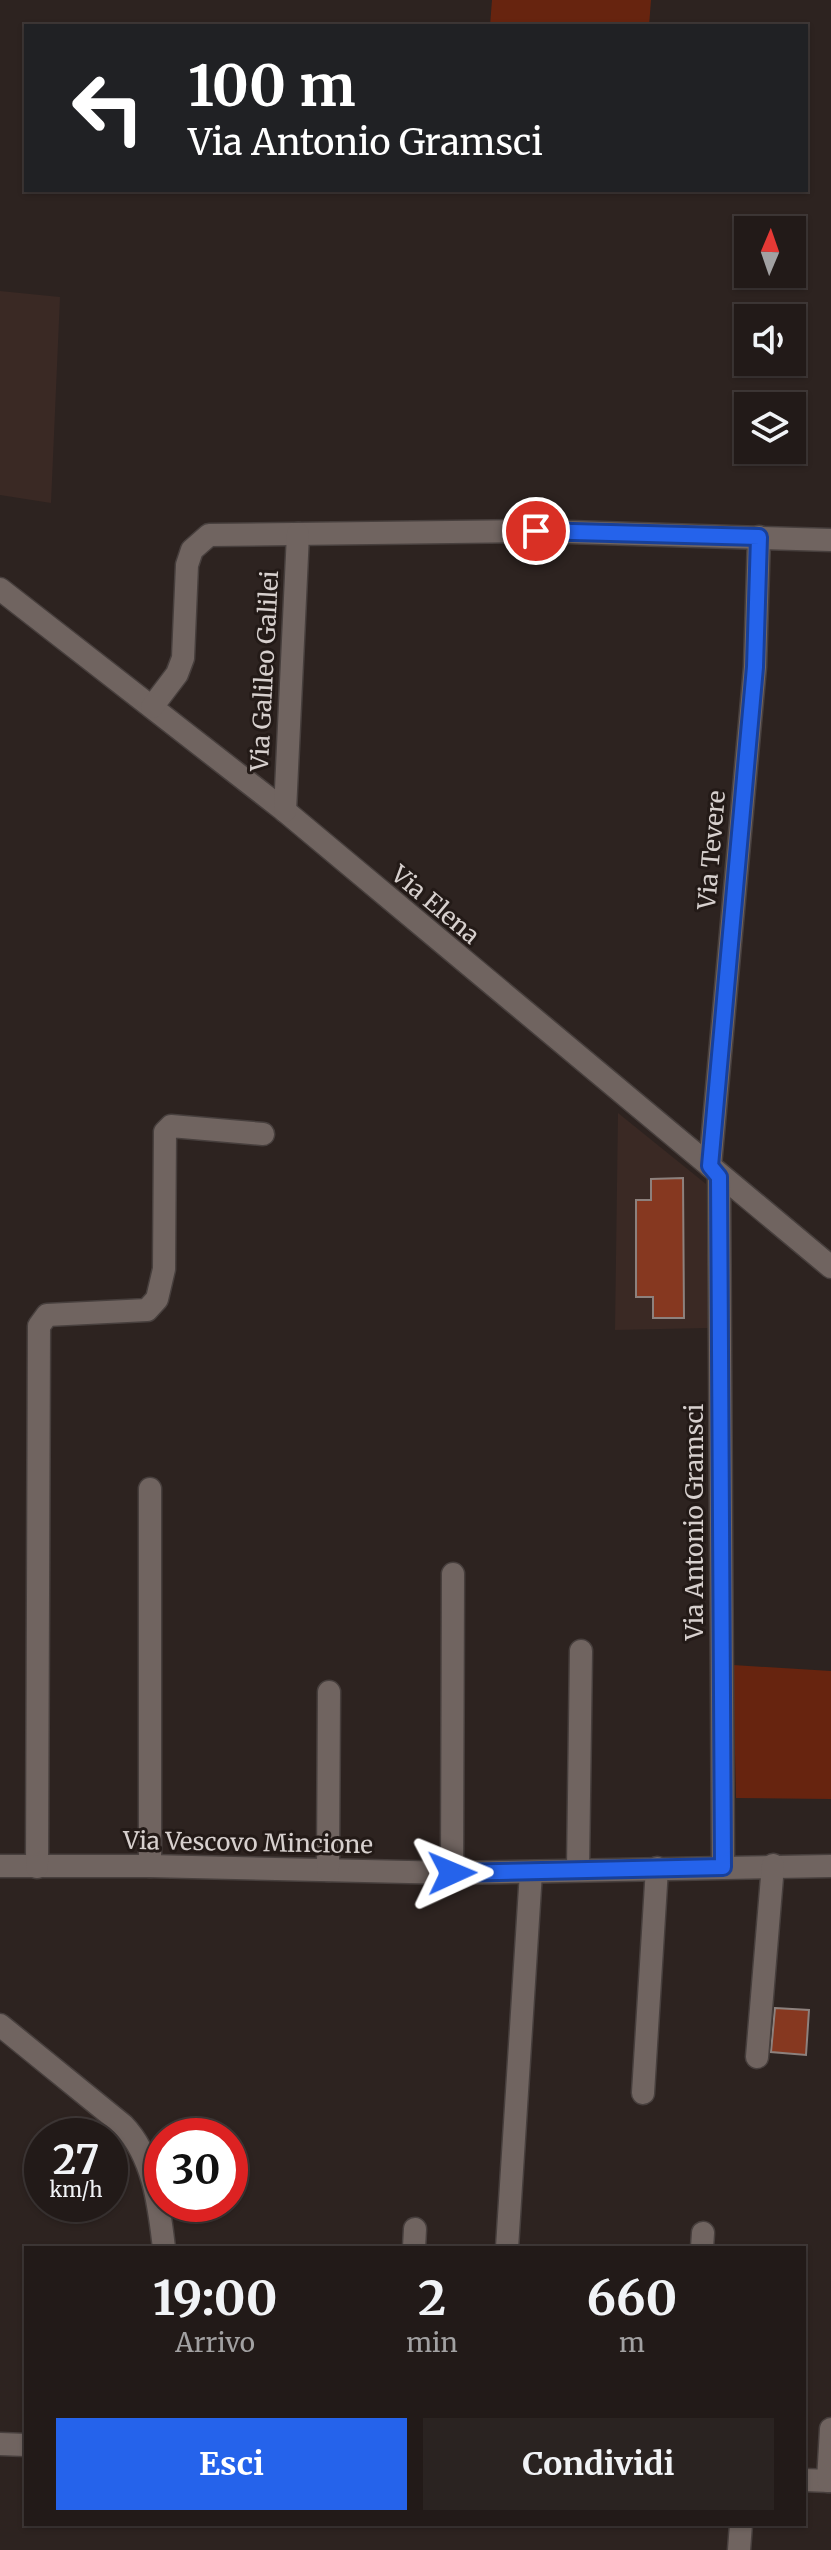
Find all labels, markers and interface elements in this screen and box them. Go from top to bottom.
text: 100 m [188,51,356,121]
icon: left [56,56,160,160]
text: Via Antonio Gramsci [188,120,543,165]
north arrow [734,216,806,288]
map controls [734,216,806,464]
button: sound [734,304,806,376]
button: layers [734,392,806,464]
pin [502,497,570,565]
icon: arrive [514,509,558,553]
street label: Via Galileo Galilei [244,570,285,773]
street label: Via Tevere [691,789,732,912]
street label: Via Elena [384,858,486,951]
street label: Via Antonio Gramsci [679,1403,710,1641]
street label: Via Vescovo Mincione [122,1825,373,1860]
position arrow [410,1831,494,1915]
speed limit sign: 30 [144,2118,248,2222]
text: 27 [53,2135,99,2185]
text: km/h [50,2177,102,2202]
text: 19:00 [153,2268,277,2328]
text: 2 [418,2268,446,2328]
text: 660 [587,2268,677,2328]
text: Arrivo [175,2326,255,2359]
text: min [406,2326,458,2359]
text: m [619,2326,645,2359]
button: Esci [56,2418,407,2510]
button: Condividi [423,2418,774,2510]

